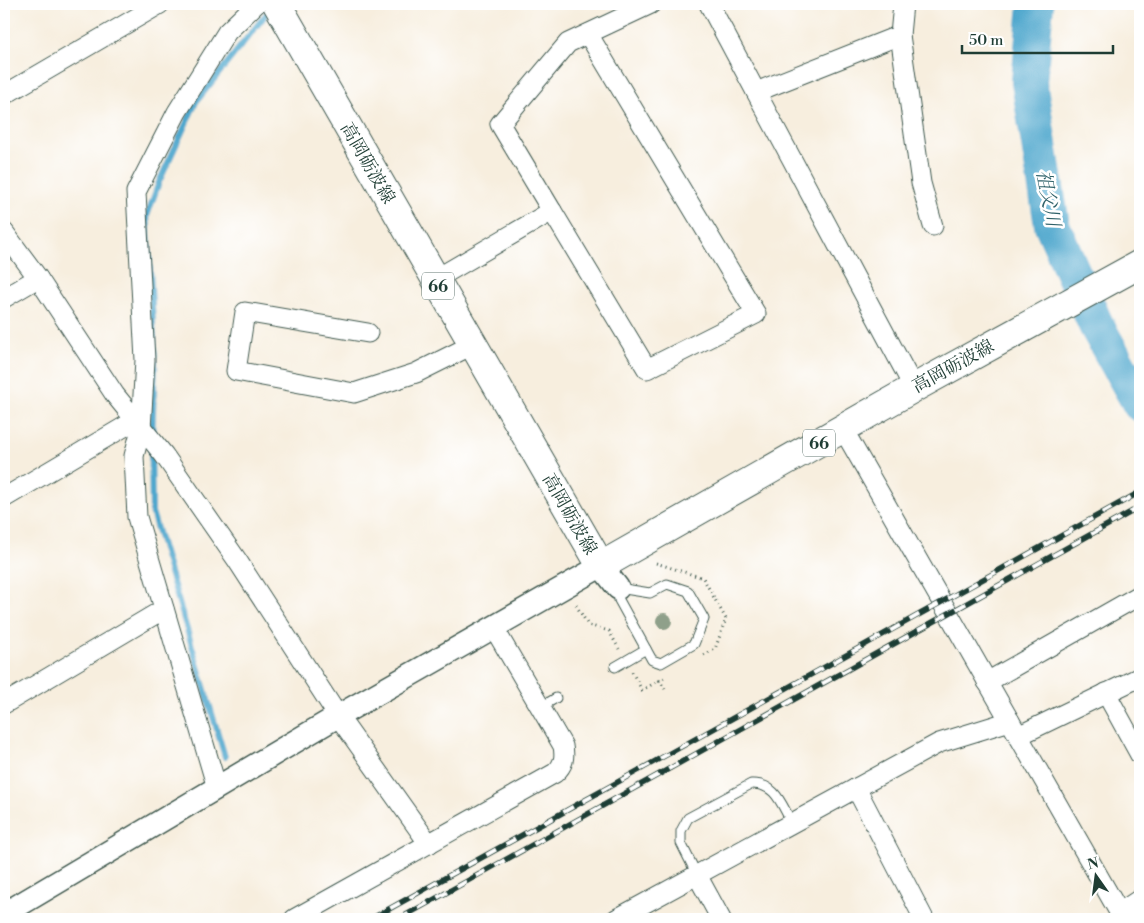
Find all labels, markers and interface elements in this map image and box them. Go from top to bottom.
scale bar [962,22,1113,54]
text: 50 m [969,31,1003,50]
street label: 高岡砺波線 [335,119,400,208]
water label: 祖父川 [1031,168,1066,230]
road number: 66 [422,272,454,300]
street label: 高岡砺波線 [908,335,998,398]
road number: 66 [803,429,835,456]
street label: 高岡砺波線 [537,470,602,559]
north arrow [1072,850,1122,900]
text: N [1086,854,1101,874]

